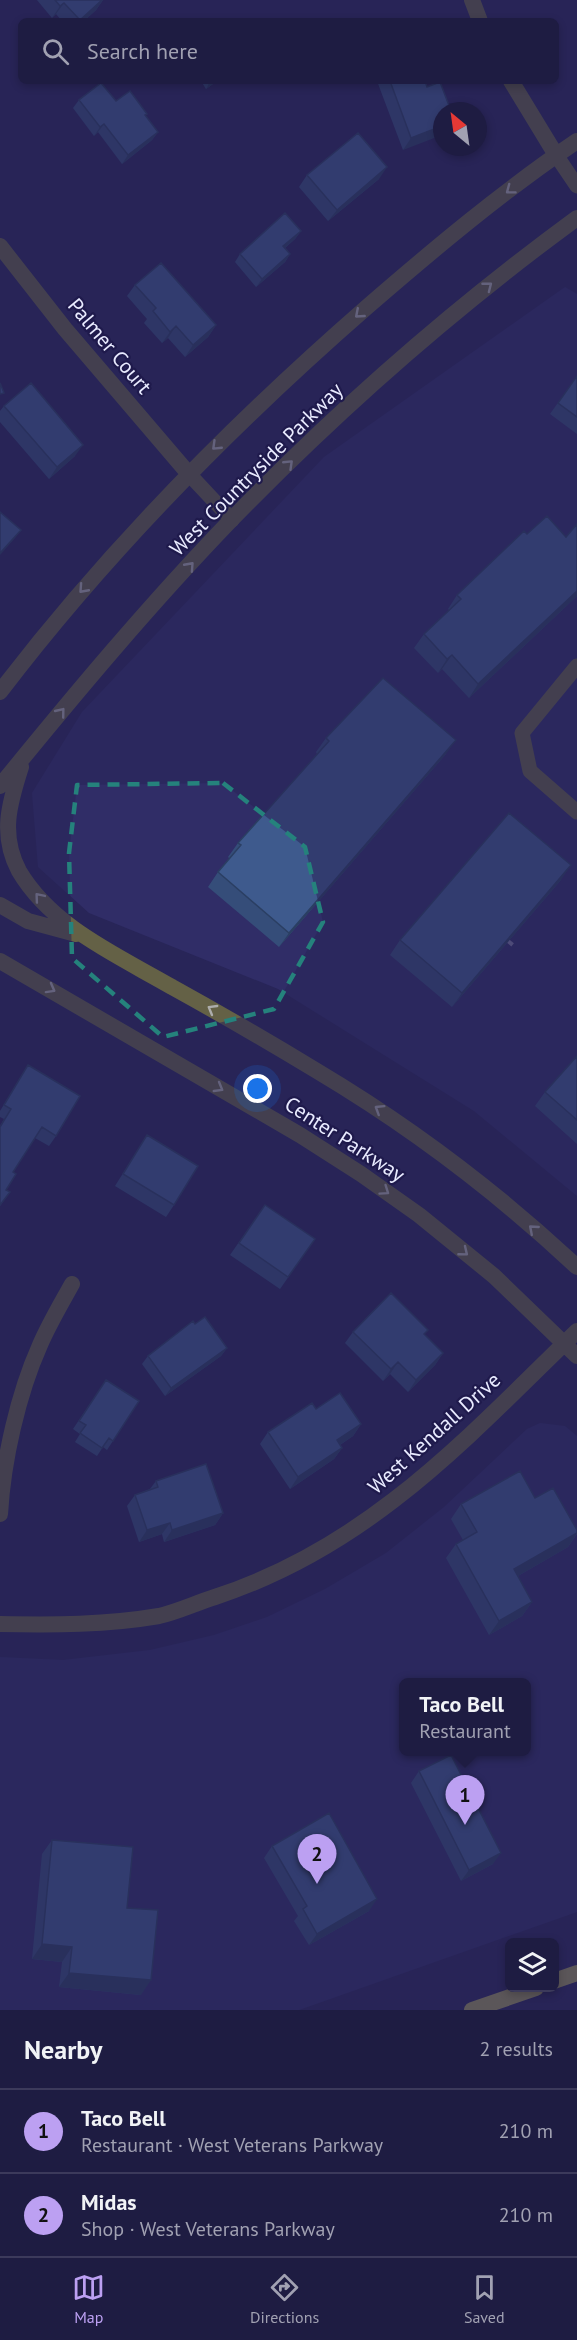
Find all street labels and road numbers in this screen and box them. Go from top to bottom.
street label: Palmer Court [62,293,158,399]
street label: West Countryside Parkway [164,376,349,561]
street label: Center Parkway [280,1090,410,1188]
street label: West Kendall Drive [362,1366,506,1500]

